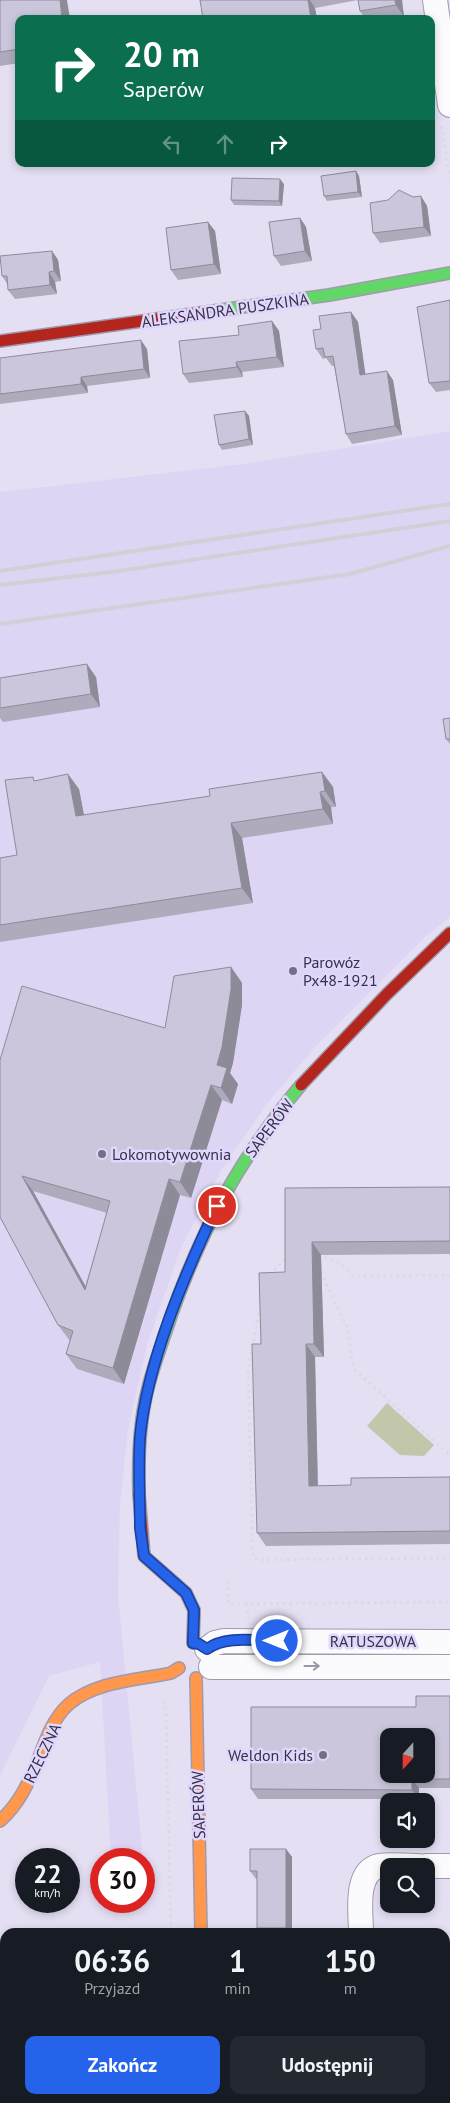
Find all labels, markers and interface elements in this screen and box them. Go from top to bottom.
text: 20 m [123,31,200,77]
icon: right [40,35,105,100]
text: Saperów [123,75,204,103]
icon: left [158,130,186,158]
icon: ahead [211,130,239,158]
icon: right [264,130,292,158]
street label: ALEKSANDRA PUSZKINA [140,288,310,332]
place label: Parowóz Px48-1921 [303,952,378,990]
marker: Parowóz Px48-1921 [287,965,299,977]
street label: SAPERÓW [241,1094,298,1161]
place label: Lokomotywownia [112,1144,231,1164]
marker: Lokomotywownia [96,1148,108,1160]
pin [196,1185,238,1227]
icon: arrive [203,1192,231,1220]
position arrow [250,1614,302,1666]
street label: RATUSZOWA [330,1631,417,1651]
one-way arrow [304,1661,320,1671]
street label: RZECZNA [19,1719,65,1786]
north arrow [380,1728,435,1782]
map controls [380,1728,435,1913]
place label: Weldon Kids [228,1745,313,1765]
marker: Weldon Kids [317,1749,329,1761]
street label: SAPERÓW [187,1770,209,1839]
button: sound [380,1793,435,1848]
speed limit sign: 30 [90,1848,155,1913]
text: 22 [33,1858,62,1890]
button: search [380,1858,435,1913]
text: km/h [34,1885,61,1900]
text: 06:36 [74,1941,150,1980]
text: 1 [229,1941,246,1980]
text: 150 [325,1941,376,1980]
text: Przyjazd [84,1978,140,1998]
text: min [225,1978,251,1998]
text: m [344,1978,357,1998]
button: Zakończ [25,2036,220,2094]
button: Udostępnij [230,2036,425,2094]

